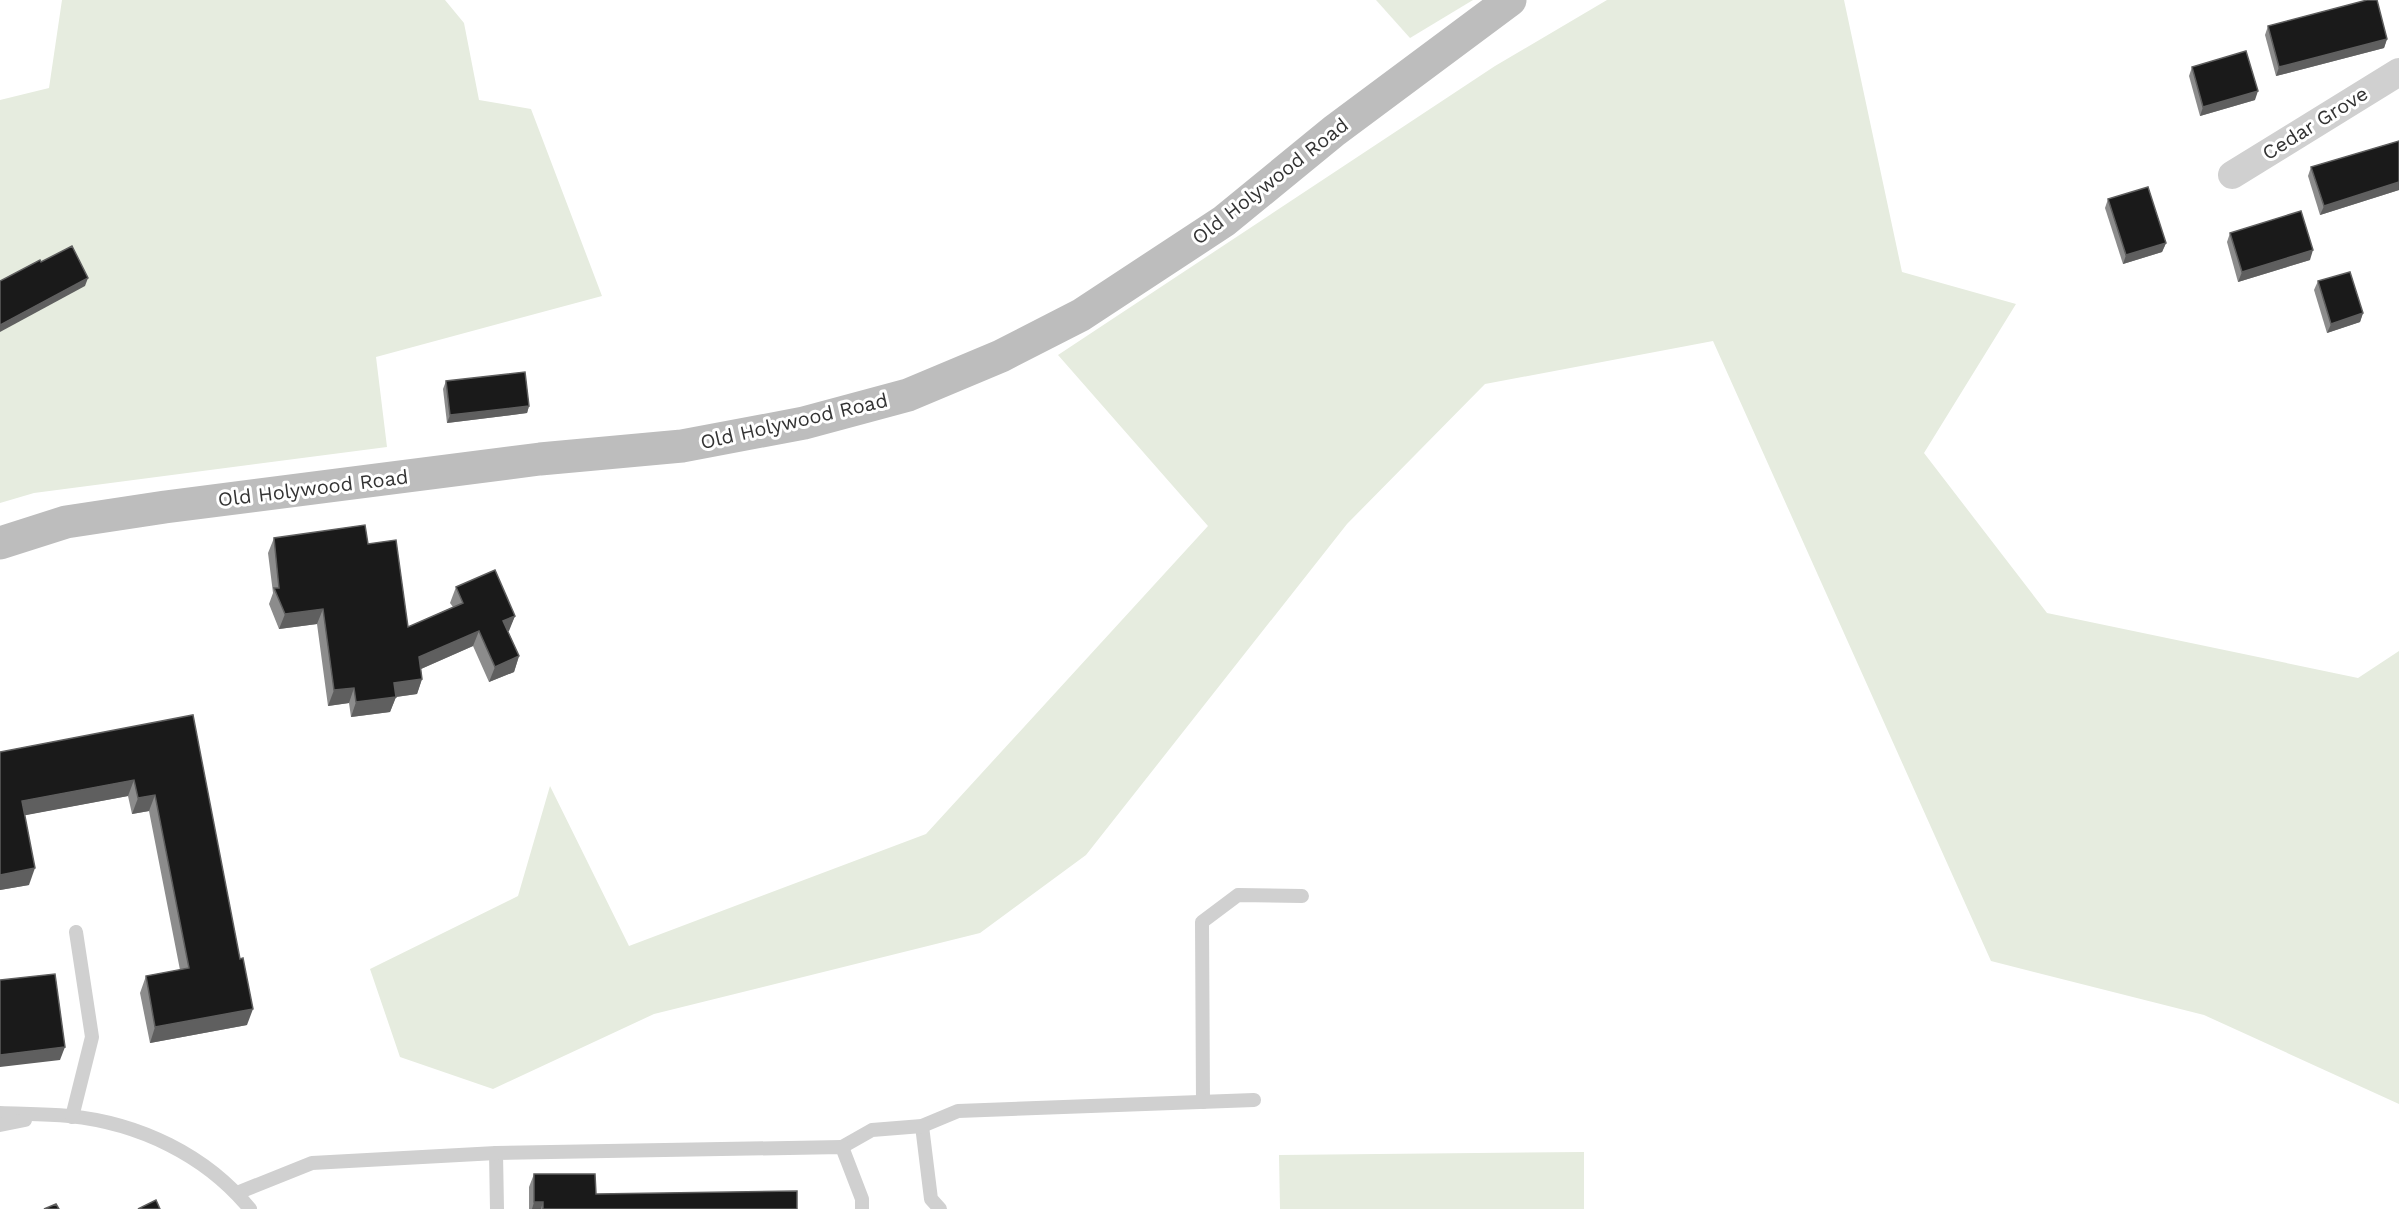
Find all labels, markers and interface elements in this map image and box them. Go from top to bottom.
street label: Cedar Grove [2258,81,2372,165]
street label: Old Holywood Road [1187,113,1353,249]
street label: Old Holywood Road [698,388,890,454]
street label: Old Holywood Road [217,464,409,512]

